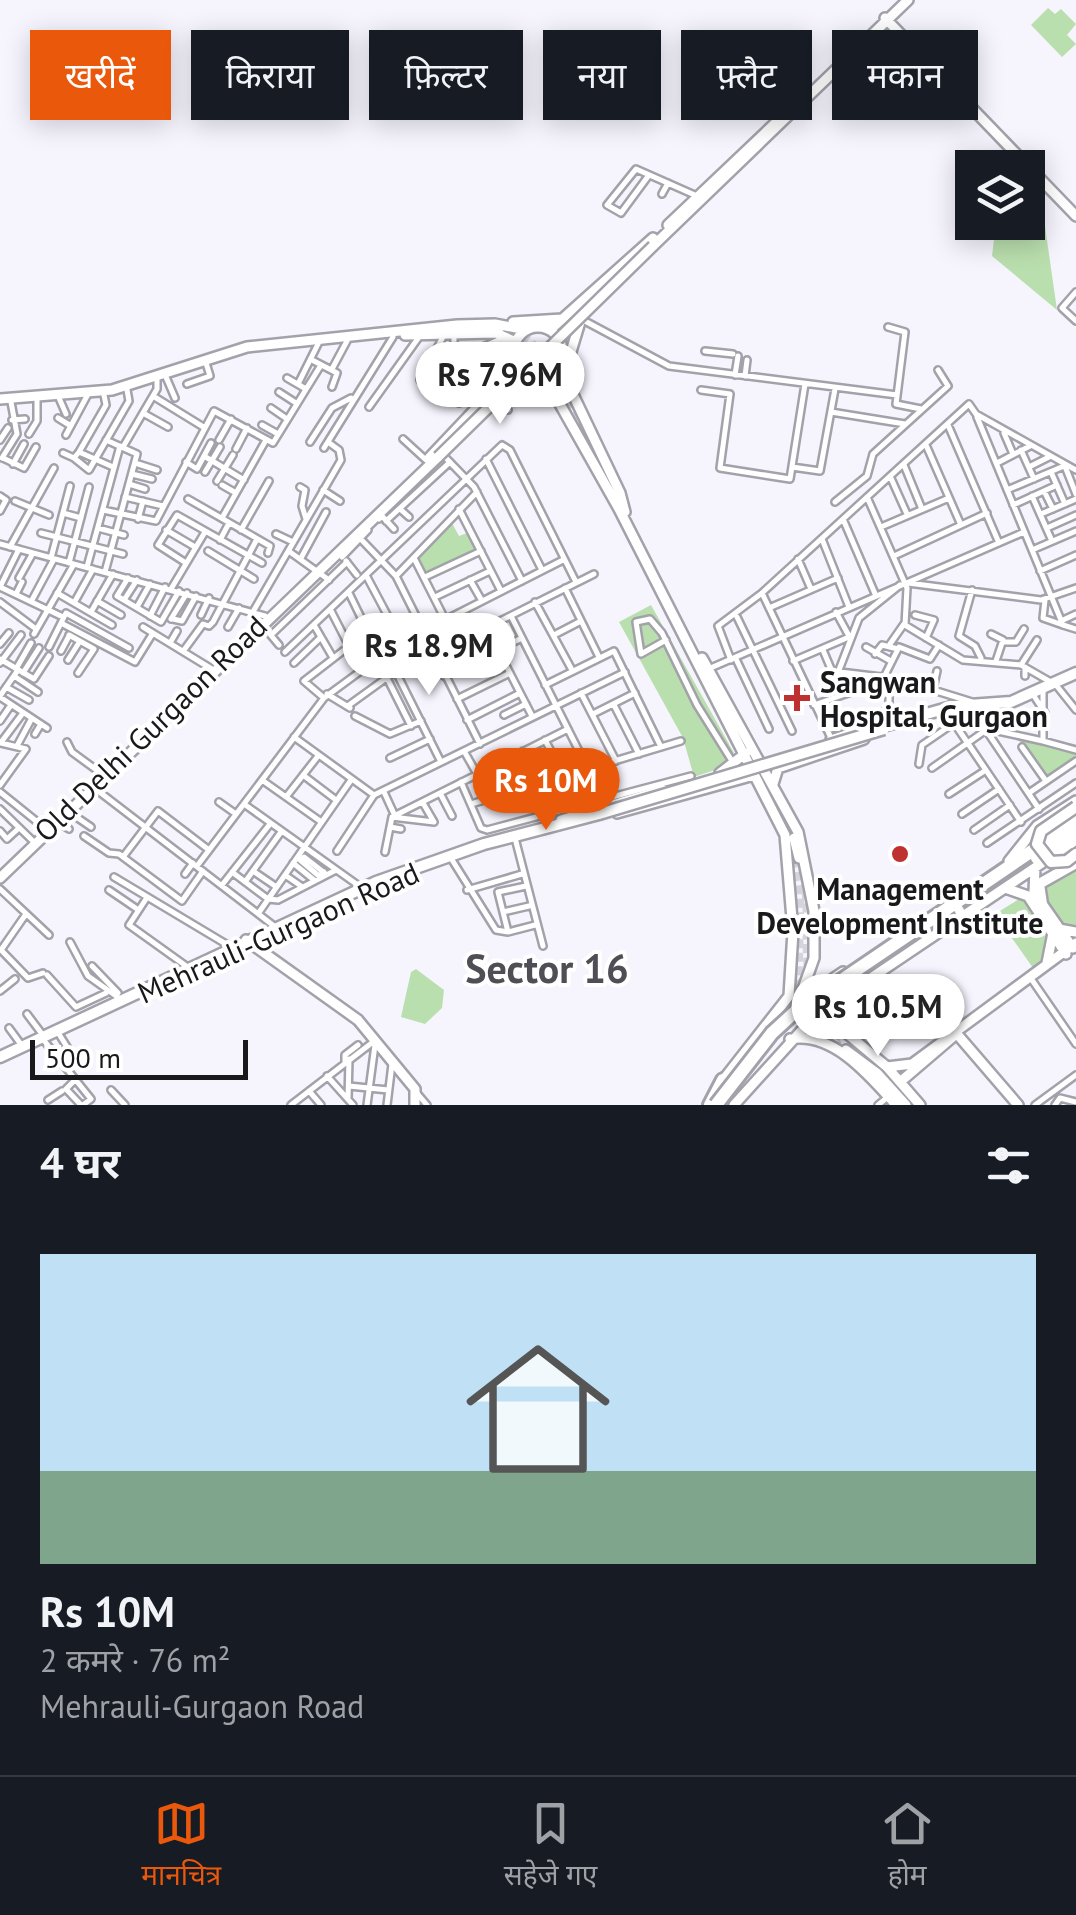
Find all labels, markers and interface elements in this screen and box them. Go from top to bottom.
chip: खरीदें [30,30,171,120]
chip: किराया [191,30,349,120]
chip: फ़िल्टर [369,30,523,120]
chip: नया [543,30,661,120]
chip: फ़्लैट [681,30,812,120]
chip: मकान [832,30,978,120]
map controls [955,150,1045,240]
button: layers [955,150,1045,240]
pin: Rs 7.96M [397,342,603,427]
text: Rs 7.96M [438,353,562,395]
street label: Old Delhi Gurgaon Road [25,607,275,849]
pin: Rs 18.9M [326,613,532,698]
text: Rs 18.9M [365,624,493,666]
place label: Sangwan Hospital, Gurgaon [820,662,1048,735]
marker: Sangwan Hospital, Gurgaon [784,685,810,711]
pin: Rs 10M [465,748,627,833]
text: Rs 10M [495,759,597,801]
marker: Management Development Institute [889,843,911,865]
street label: Mehrauli-Gurgaon Road [131,852,425,1012]
place label: Management Development Institute [757,869,1043,942]
district label: Sector 16 [465,942,629,994]
pin: Rs 10.5M [775,974,981,1059]
text: Rs 10.5M [814,985,942,1027]
scale bar [30,1035,248,1080]
text: 500 m [45,1039,121,1076]
text: 4 घर [40,1135,120,1190]
icon: filters [981,1138,1036,1193]
icon: home [448,1319,628,1499]
text: Rs 10M [40,1584,175,1639]
text: 2 कमरे · 76 m² [40,1639,230,1681]
text: Mehrauli-Gurgaon Road [40,1685,364,1727]
tab: मानचित्र [141,1796,221,1896]
tab: सहेजे गए [504,1796,597,1896]
tab: होम [880,1796,935,1896]

